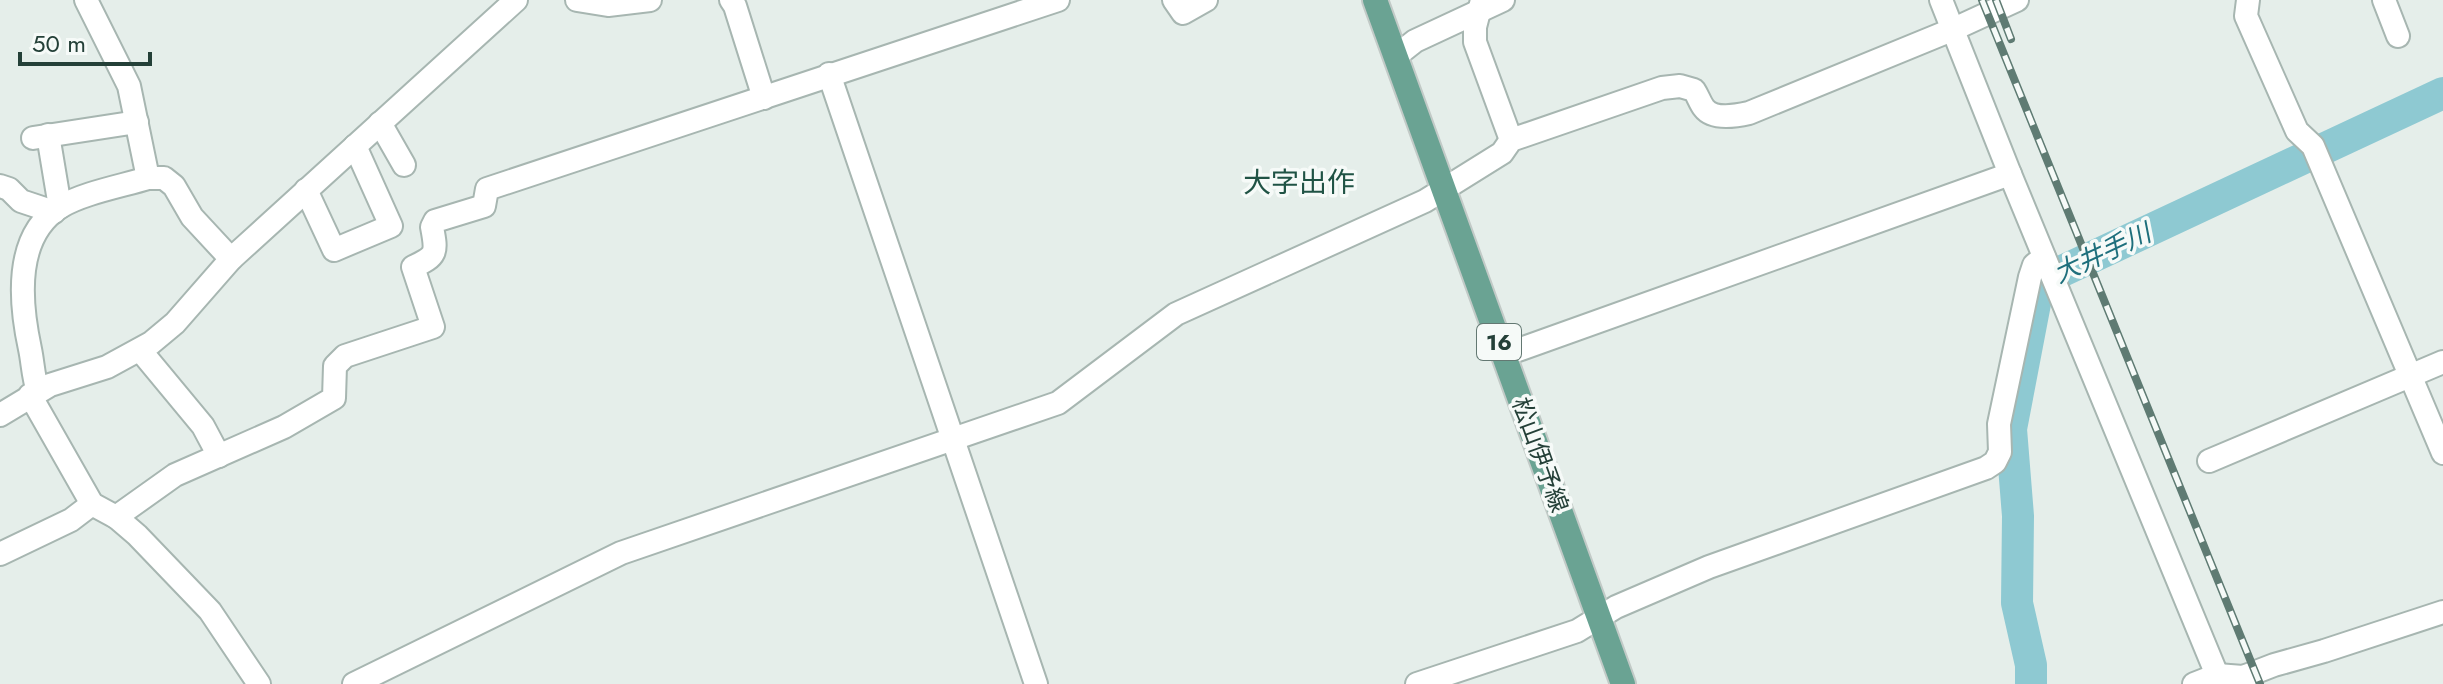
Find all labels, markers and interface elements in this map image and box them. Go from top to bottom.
scale bar [20,16,150,66]
text: 50 m [32,26,86,61]
district label: 大字出作 [1243,162,1355,203]
water label: 大井手川 [2047,213,2160,292]
road number: 16 [1477,324,1521,360]
street label: 松山伊予線 [1504,392,1577,517]

